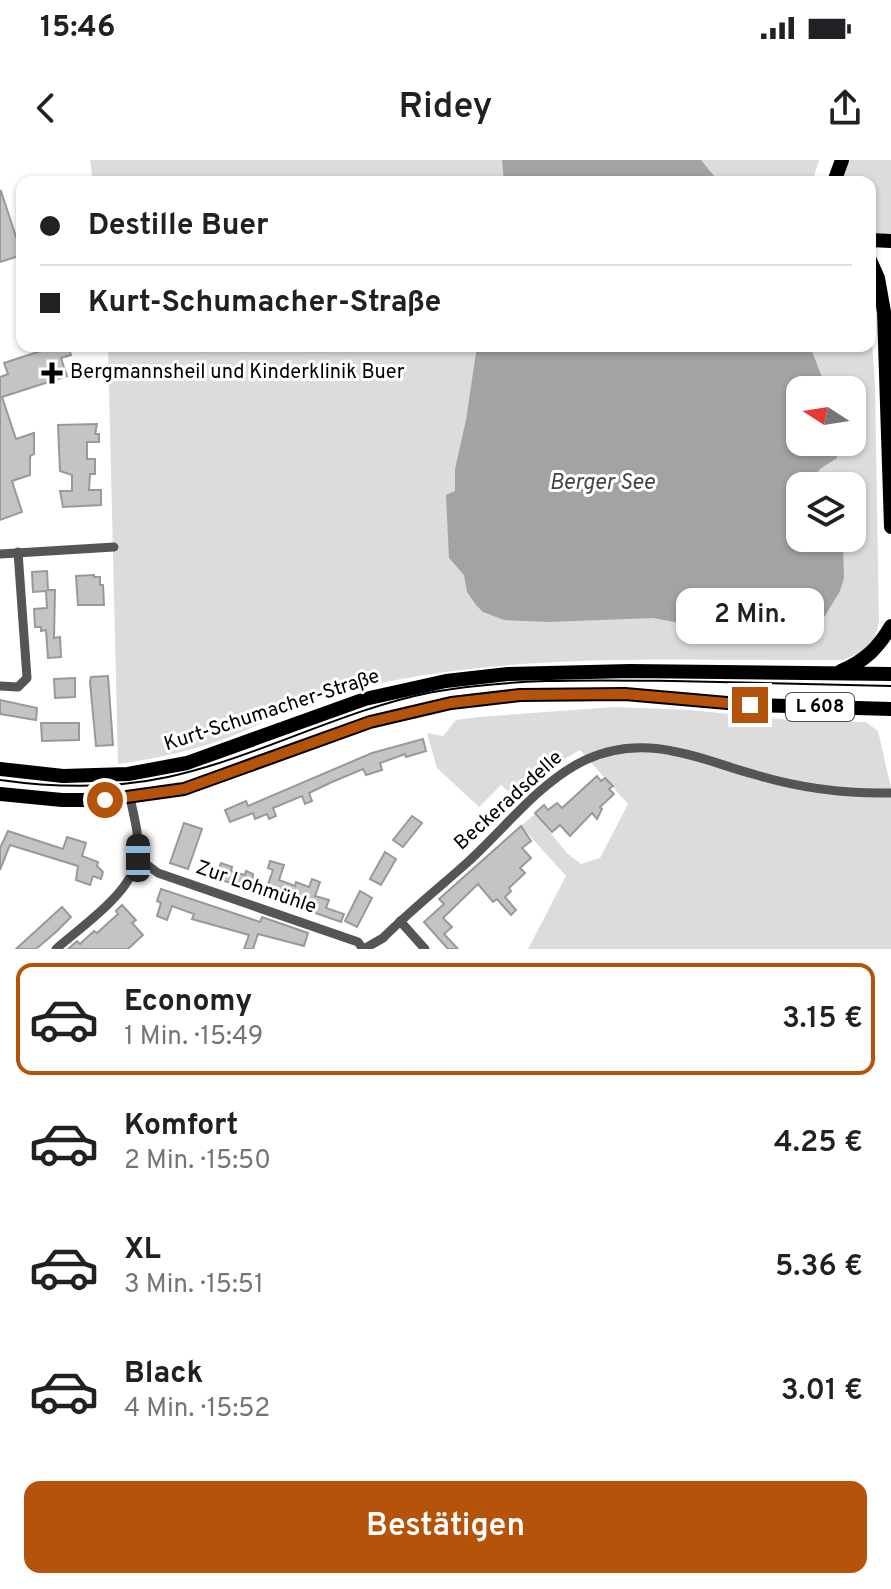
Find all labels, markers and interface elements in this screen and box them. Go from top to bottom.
text: 15:46 [40,10,115,47]
text: Ridey [398,85,493,131]
icon: back [24,86,68,130]
icon: share [823,86,867,130]
text: Destille Buer [88,208,268,245]
text: Kurt-Schumacher-Straße [88,285,441,322]
place label: Bergmannsheil und Kinderklinik Buer [70,360,405,386]
marker: Bergmannsheil und Kinderklinik Buer [41,362,63,384]
north arrow [786,376,866,456]
map controls [786,376,866,552]
water label: Berger See [549,470,655,497]
button: layers [786,472,866,552]
callout: 2 Min. [676,589,824,645]
text: 2 Min. [714,599,786,632]
street label: Kurt-Schumacher-Straße [161,664,383,758]
route end [732,687,768,723]
road number: L 608 [786,693,854,721]
street label: Beckeradsdelle [449,745,569,857]
route start [87,782,123,818]
car [126,834,150,882]
street label: Zur Lohmühle [192,855,320,921]
icon: car [28,983,100,1055]
text: Economy [124,984,252,1021]
text: 3.15 € [782,1001,863,1038]
text: 1 Min. · 15:49 [124,1021,263,1054]
icon: car [28,1107,100,1179]
text: Komfort [124,1108,238,1145]
text: 4.25 € [774,1125,863,1162]
text: 2 Min. · 15:50 [124,1145,271,1178]
icon: car [28,1231,100,1303]
text: XL [124,1232,161,1269]
text: 5.36 € [775,1249,863,1286]
text: 3 Min. · 15:51 [124,1269,264,1302]
icon: car [28,1355,100,1427]
text: Black [124,1356,203,1393]
text: 3.01 € [781,1373,863,1410]
text: 4 Min. · 15:52 [124,1393,270,1426]
button: Bestätigen [24,1481,867,1573]

